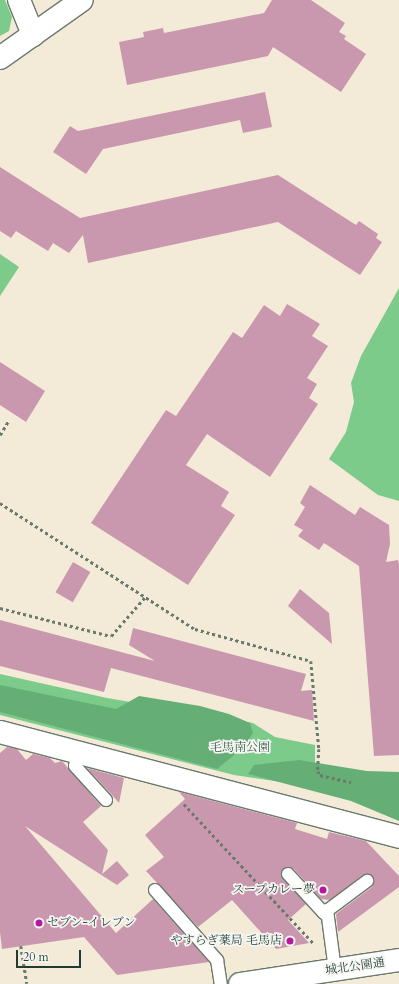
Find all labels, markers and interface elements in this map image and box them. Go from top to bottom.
park label: 毛馬南公園 [210,741,270,755]
place label: スープカレー夢 [232,883,315,897]
marker: スープカレー夢 [318,885,328,895]
place label: セブン-イレブン [47,916,136,930]
marker: セブン-イレブン [34,918,44,928]
place label: やすらぎ薬局 毛馬店 [171,934,282,948]
marker: やすらぎ薬局 毛馬店 [285,936,295,946]
scale bar [18,942,83,968]
text: 20 m [23,949,49,965]
street label: 城北公園通 [324,956,386,978]

